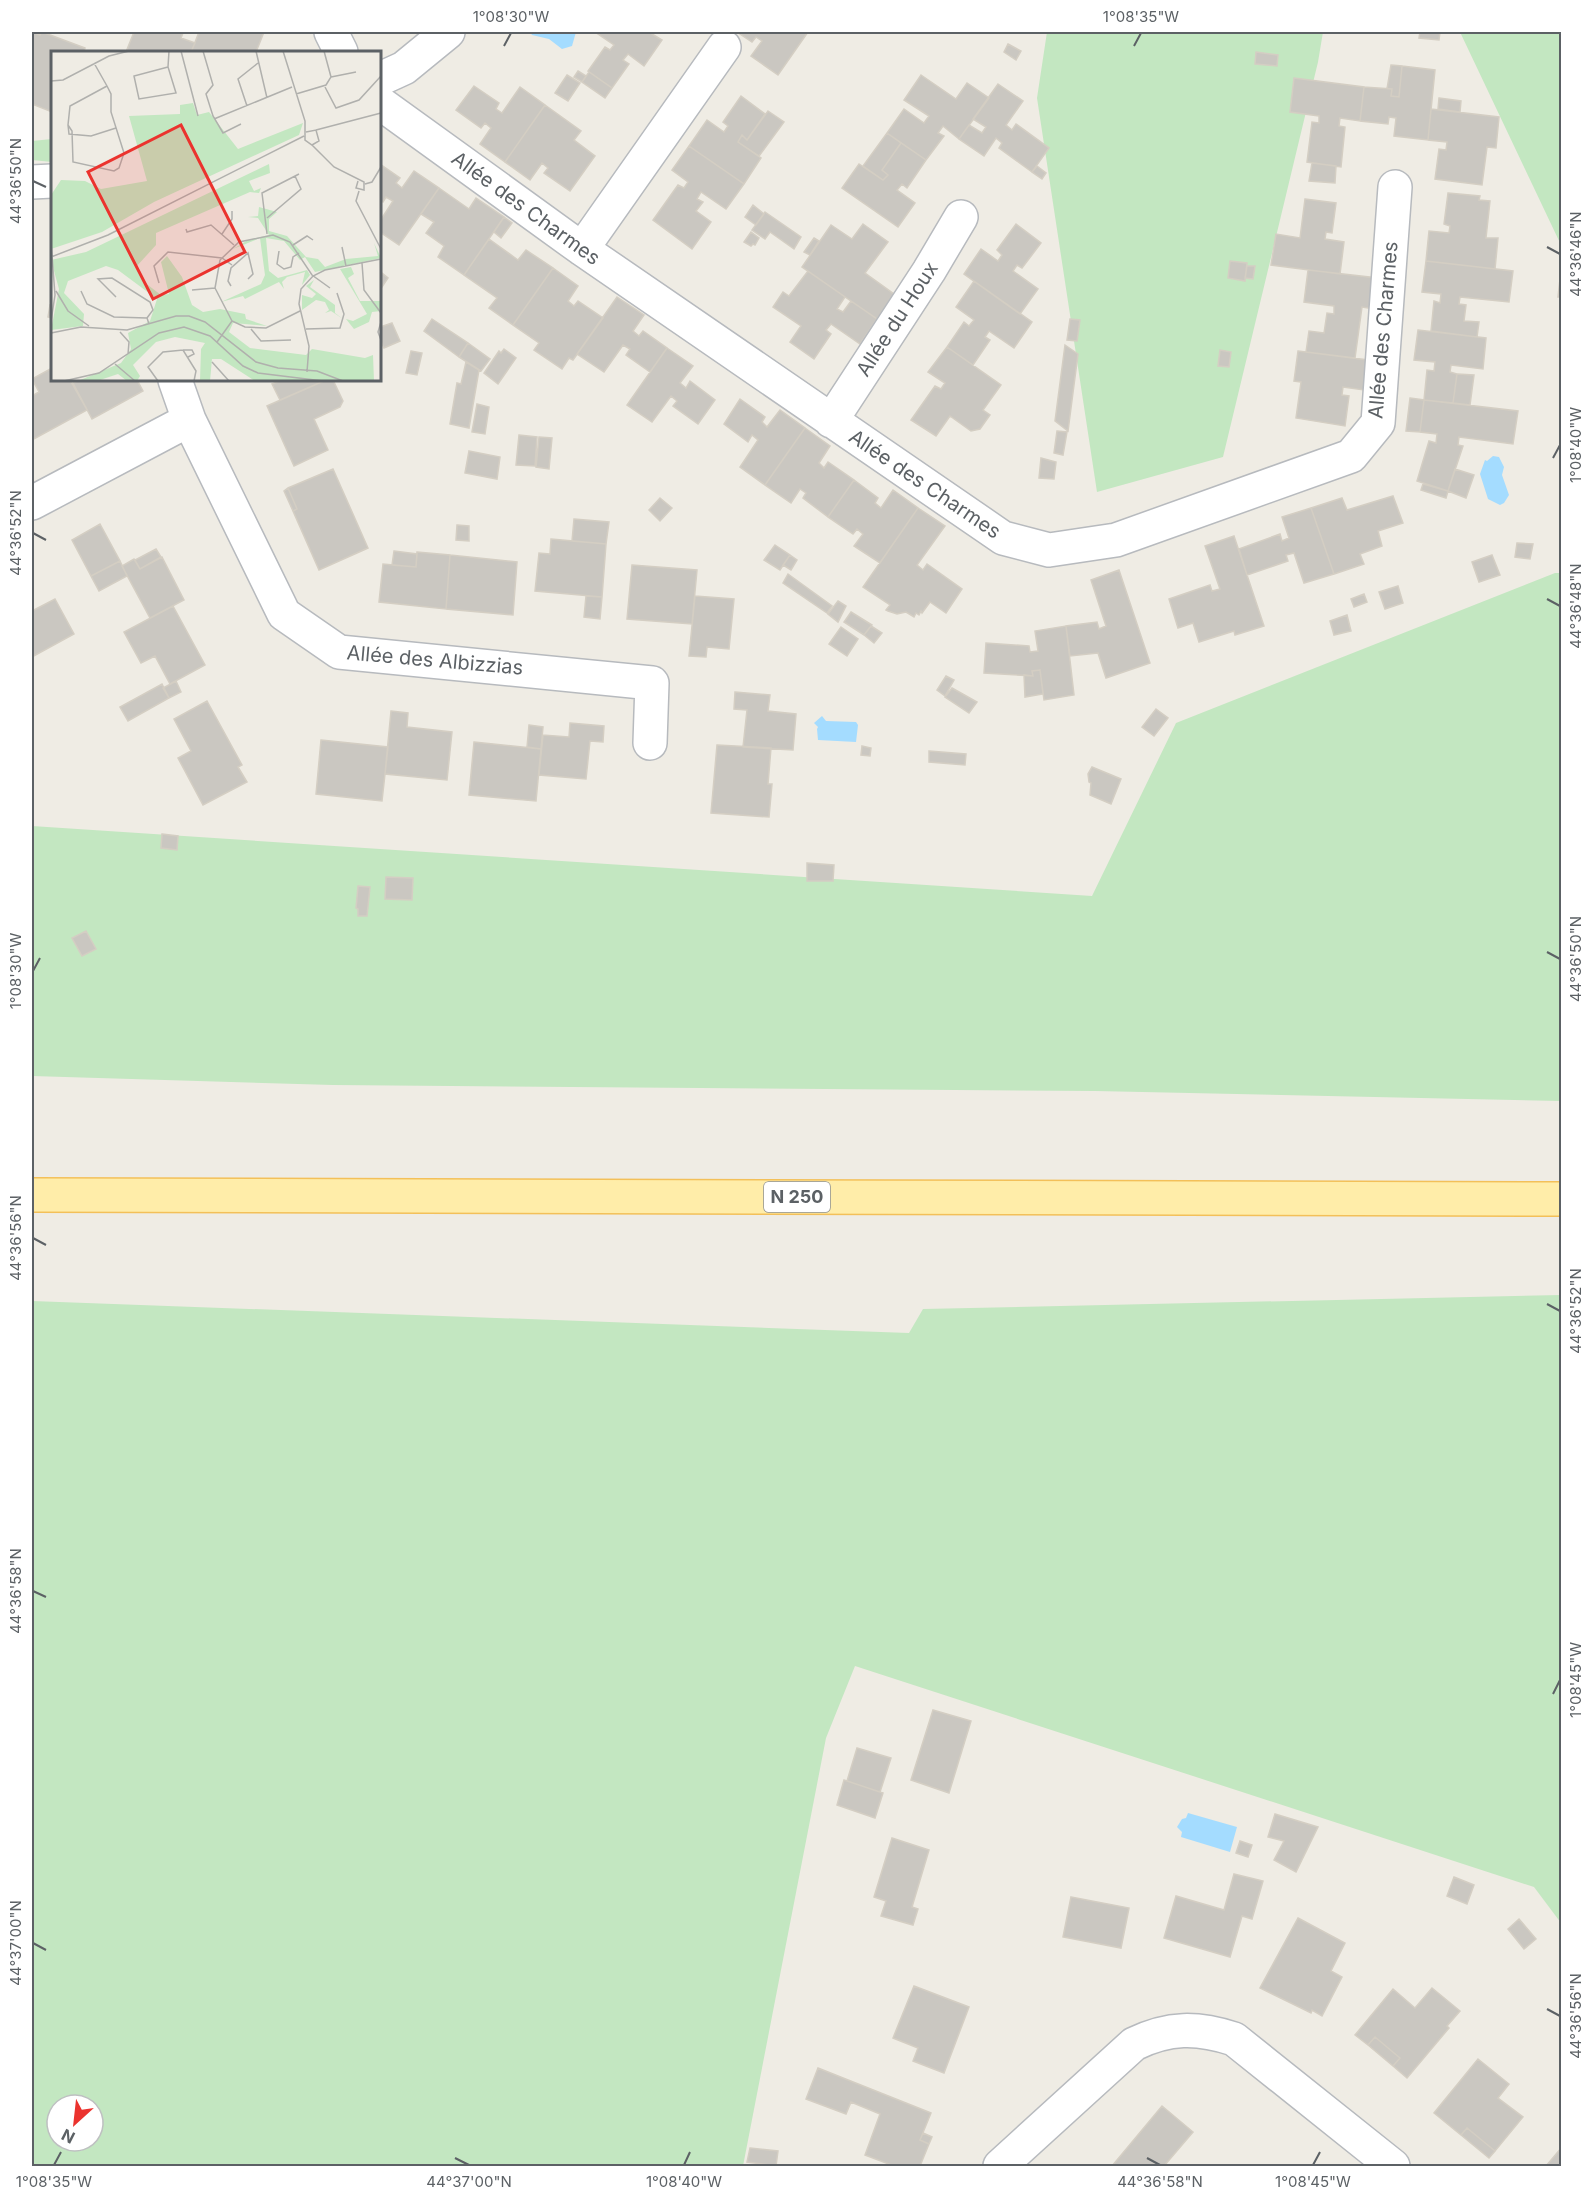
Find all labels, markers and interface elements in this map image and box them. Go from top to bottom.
text: 1°08'30"W [473,7,550,26]
text: 1°08'35"W [1103,7,1179,26]
inset map [51,51,381,381]
text: 44°36'50"N [6,138,25,224]
street label: Allée des Charmes [447,146,605,270]
text: 44°36'46"N [1566,211,1585,297]
street label: Allée des Charmes [1363,240,1403,420]
street label: Allée du Houx [851,257,943,381]
text: 1°08'40"W [1566,407,1585,483]
street label: Allée des Charmes [845,424,1005,544]
text: 44°36'52"N [6,490,25,576]
text: 44°36'48"N [1566,563,1585,649]
street label: Allée des Albizzias [346,640,524,680]
text: 44°36'50"N [1566,916,1585,1002]
text: 1°08'30"W [6,932,25,1009]
road number: N 250 [764,1182,830,1212]
text: 44°36'56"N [6,1195,25,1281]
text: 44°36'52"N [1566,1268,1585,1354]
text: 44°36'58"N [6,1548,25,1634]
text: 1°08'45"W [1566,1642,1585,1718]
text: 44°37'00"N [6,1900,25,1986]
text: 44°36'56"N [1566,1973,1585,2059]
north arrow [45,2093,105,2153]
text: N [58,2125,78,2148]
text: 1°08'35"W [16,2172,92,2191]
text: 44°37'00"N [426,2172,512,2191]
text: 1°08'40"W [646,2172,722,2191]
text: 44°36'58"N [1117,2172,1203,2191]
text: 1°08'45"W [1275,2172,1351,2191]

